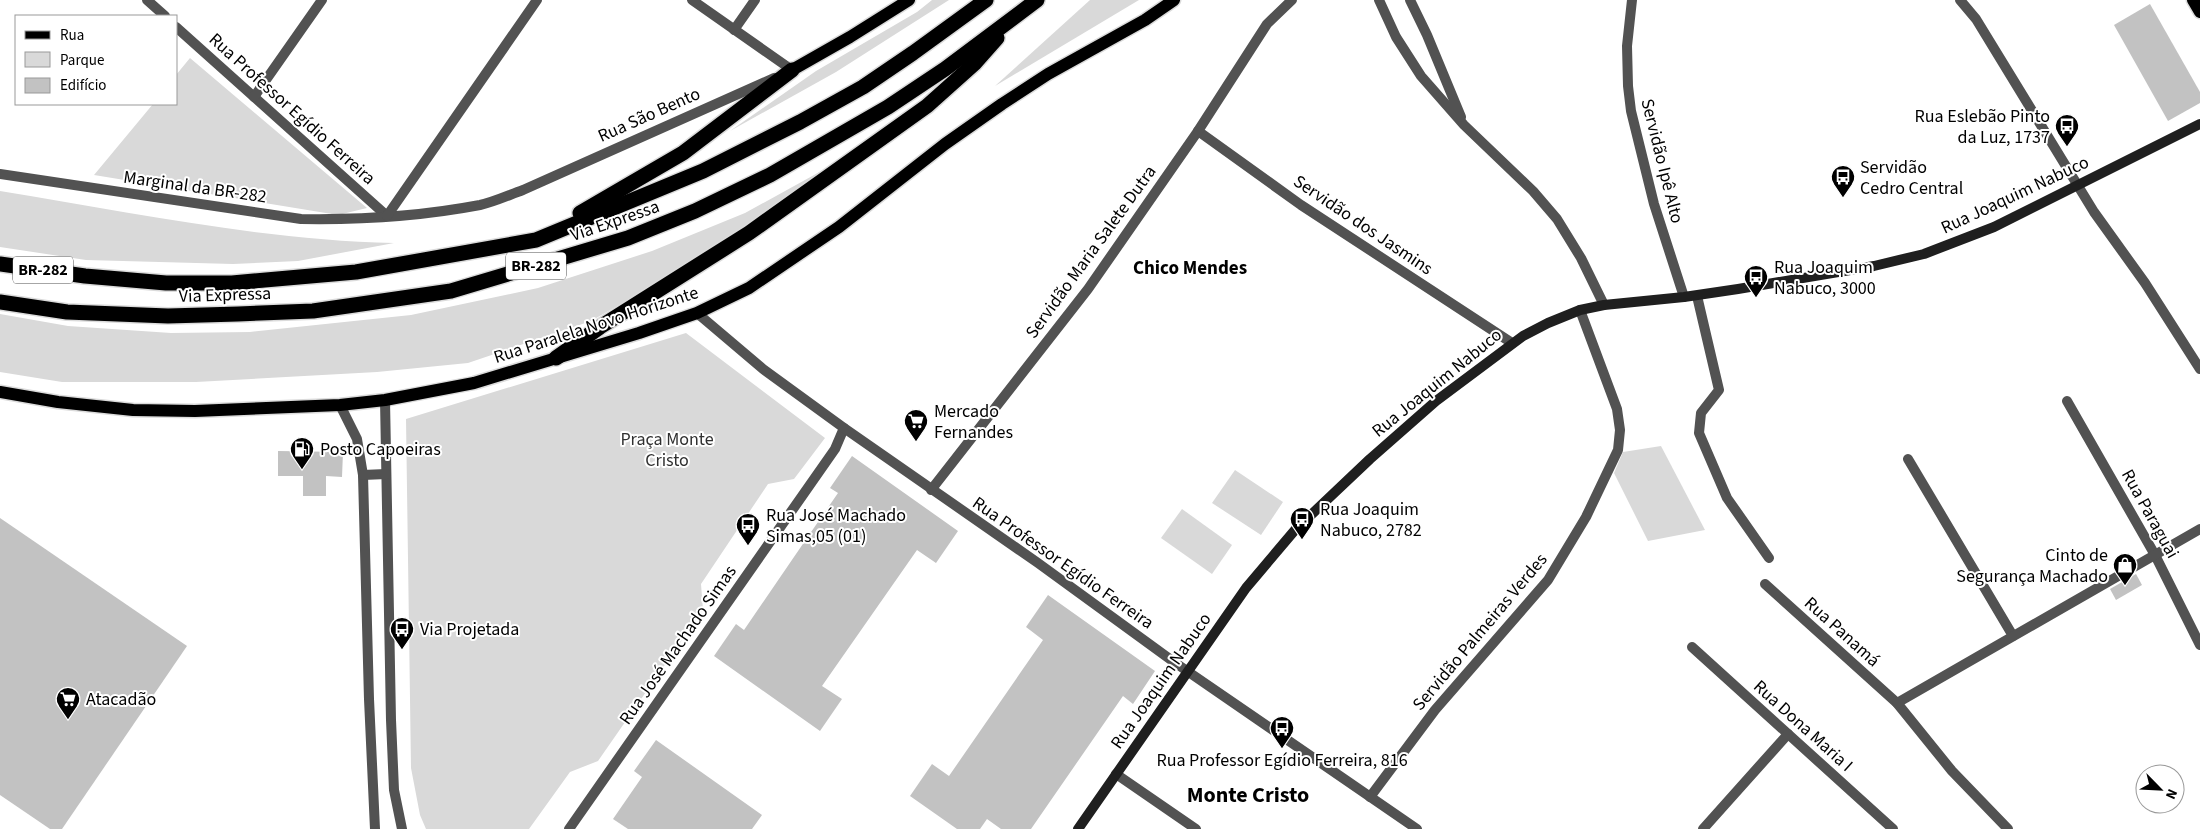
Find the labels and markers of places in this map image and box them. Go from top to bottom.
place label: Rua Eslebão Pinto da Luz, 1737 [1915,104,2050,150]
bus stop icon: Rua Eslebão Pinto da Luz, 1737 [2054,113,2080,147]
place label: Servidão Cedro Central [1860,155,1963,201]
bus stop icon: Servidão Cedro Central [1830,164,1856,198]
place label: Rua Joaquim Nabuco, 3000 [1774,255,1876,301]
bus stop icon: Rua Joaquim Nabuco, 3000 [1743,264,1769,298]
place label: Mercado Fernandes [934,399,1013,445]
supermarket icon: Mercado Fernandes [903,408,929,442]
fuel station icon: Posto Capoeiras [289,436,315,470]
place label: Posto Capoeiras [320,437,441,462]
place label: Rua Joaquim Nabuco, 2782 [1320,497,1422,543]
place label: Rua José Machado Simas,05 (01) [766,503,906,549]
bus stop icon: Rua Joaquim Nabuco, 2782 [1289,506,1315,540]
bus stop icon: Rua José Machado Simas,05 (01) [735,512,761,546]
place label: Cinto de Segurança Machado [1956,543,2108,589]
shop icon: Cinto de Segurança Machado [2112,552,2138,586]
bus stop icon: Via Projetada [389,616,415,650]
place label: Via Projetada [420,617,519,642]
supermarket icon: Atacadão [55,686,81,720]
place label: Atacadão [86,687,156,712]
bus stop icon: Rua Professor Egídio Ferreira, 816 [1269,715,1295,749]
place label: Rua Professor Egídio Ferreira, 816 [1156,748,1408,773]

